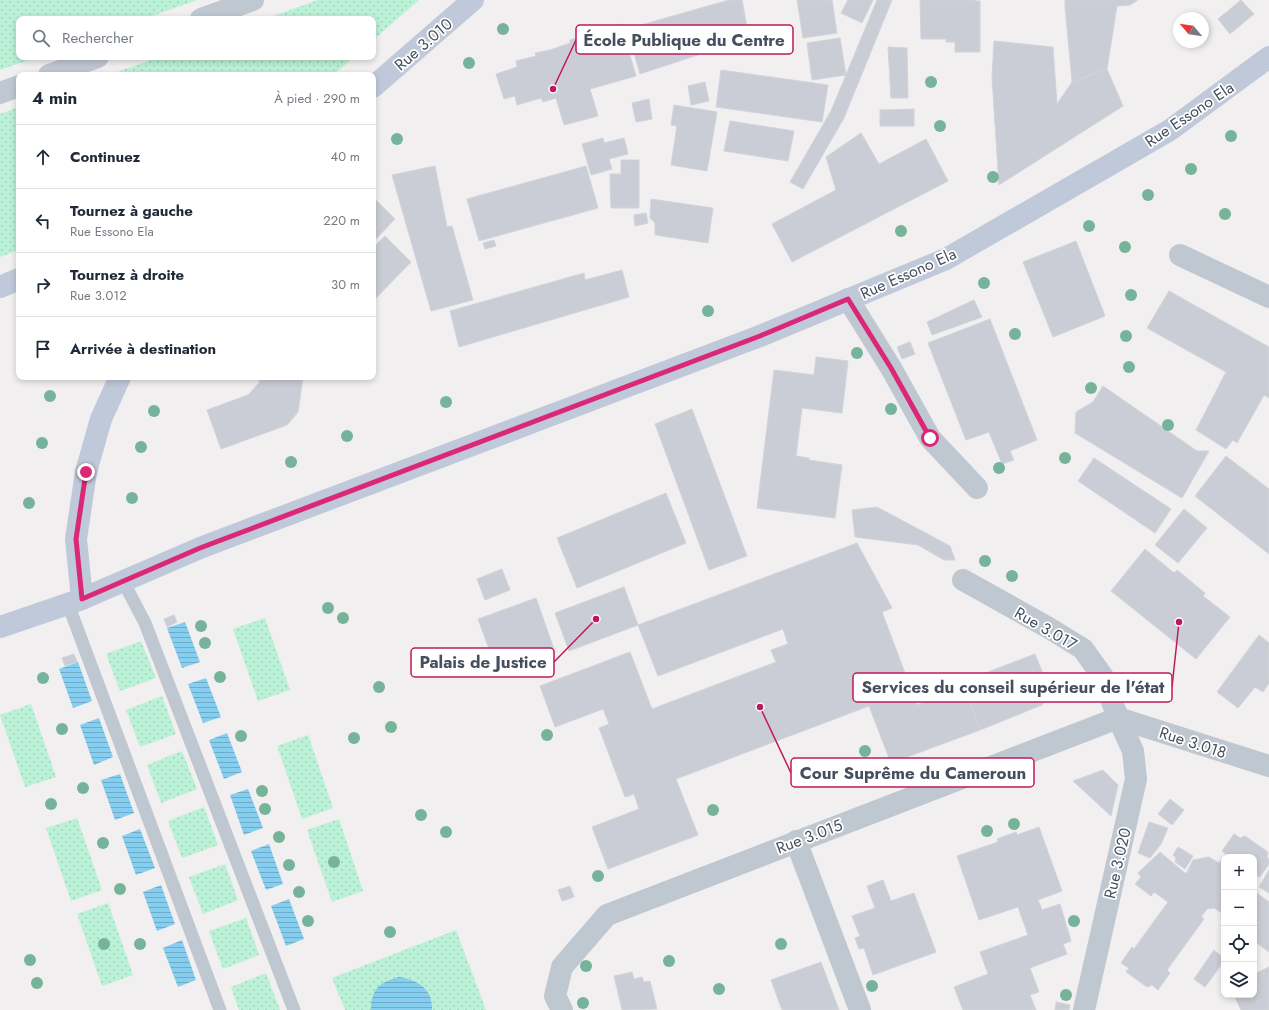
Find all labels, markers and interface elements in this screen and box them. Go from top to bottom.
north arrow [1173,12,1209,48]
street label: Rue 3.010 [389,13,457,76]
search box [16,16,376,60]
callout: École Publique du Centre [576,25,793,54]
icon: search [30,27,52,49]
text: Rechercher [62,27,134,49]
text: École Publique du Centre [583,28,785,52]
street label: Rue Essono Ela [1140,76,1238,153]
text: 4 min [32,86,77,110]
text: À pied · 290 m [274,89,360,108]
icon: ahead [32,146,54,168]
text: Continuez [70,146,140,168]
text: 40 m [331,147,360,166]
text: Tournez à gauche [70,200,193,222]
icon: left [32,210,54,232]
text: 220 m [323,211,360,230]
text: Rue Essono Ela [70,222,154,241]
street label: Rue Essono Ela [856,242,960,305]
text: Tournez à droite [70,264,184,286]
icon: right [32,274,54,296]
text: 30 m [331,275,360,294]
text: Rue 3.012 [70,286,127,305]
icon: arrive [32,338,54,360]
text: Arrivée à destination [70,338,216,360]
route start [921,429,939,447]
route end [77,463,95,481]
street label: Rue 3.017 [1010,601,1082,656]
callout: Palais de Justice [411,648,554,677]
text: Palais de Justice [419,650,547,674]
callout: Services du conseil supérieur de l'état [853,673,1172,702]
text: Services du conseil supérieur de l'état [862,675,1165,699]
street label: Rue 3.018 [1156,721,1229,764]
callout: Cour Suprême du Cameroun [791,758,1034,787]
text: Cour Suprême du Cameroun [800,761,1026,785]
street label: Rue 3.015 [773,813,846,860]
street label: Rue 3.020 [1098,825,1137,901]
map controls [1221,854,1257,998]
button: + [1221,854,1257,890]
button: − [1221,890,1257,926]
button: locate [1221,926,1257,962]
button: layers [1221,962,1257,998]

